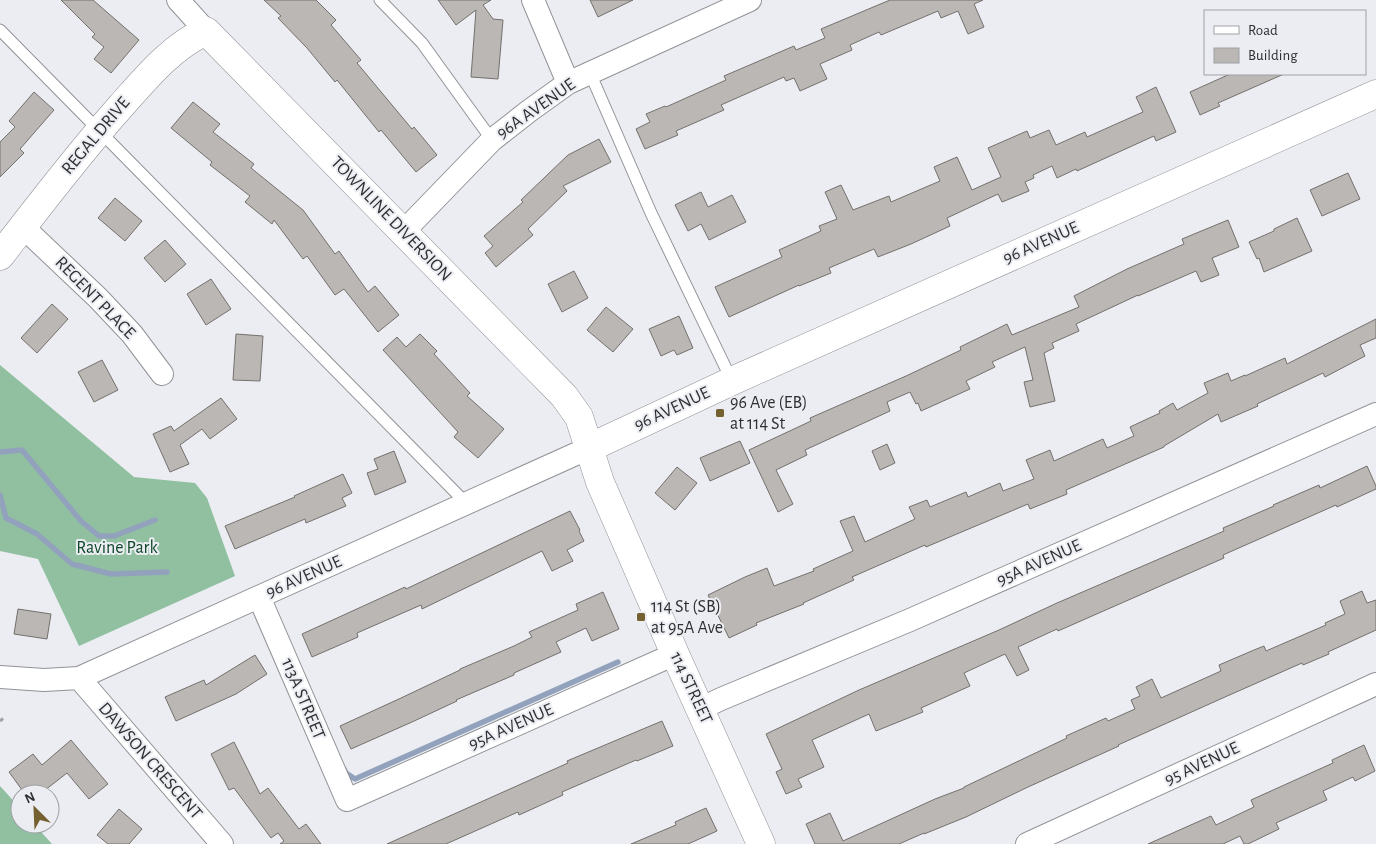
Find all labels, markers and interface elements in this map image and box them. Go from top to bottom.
legend [1204,10,1366,75]
text: Road [1248,23,1278,38]
text: Building [1248,48,1298,63]
street label: 96A AVENUE [493,75,579,143]
street label: REGAL DRIVE [59,94,134,178]
street label: TOWNLINE DIVERSION [327,153,455,285]
street label: 96 AVENUE [1000,218,1082,268]
street label: REGENT PLACE [51,253,139,343]
street label: 96 AVENUE [632,384,713,434]
place label: 96 Ave (EB) at 114 St [730,394,808,433]
marker: 96 Ave (EB) at 114 St [714,407,726,419]
street label: 95A AVENUE [994,536,1084,590]
park label: Ravine Park [76,539,158,557]
street label: 96 AVENUE [263,552,345,602]
place label: 114 St (SB) at 95A Ave [651,598,723,637]
marker: 114 St (SB) at 95A Ave [635,611,647,623]
street label: 114 STREET [667,649,716,727]
street label: 113A STREET [278,656,328,742]
street label: DAWSON CRESCENT [95,699,205,823]
street label: 95A AVENUE [466,700,556,754]
street label: 95 AVENUE [1162,739,1242,789]
north arrow [10,784,60,834]
text: N [23,790,37,806]

